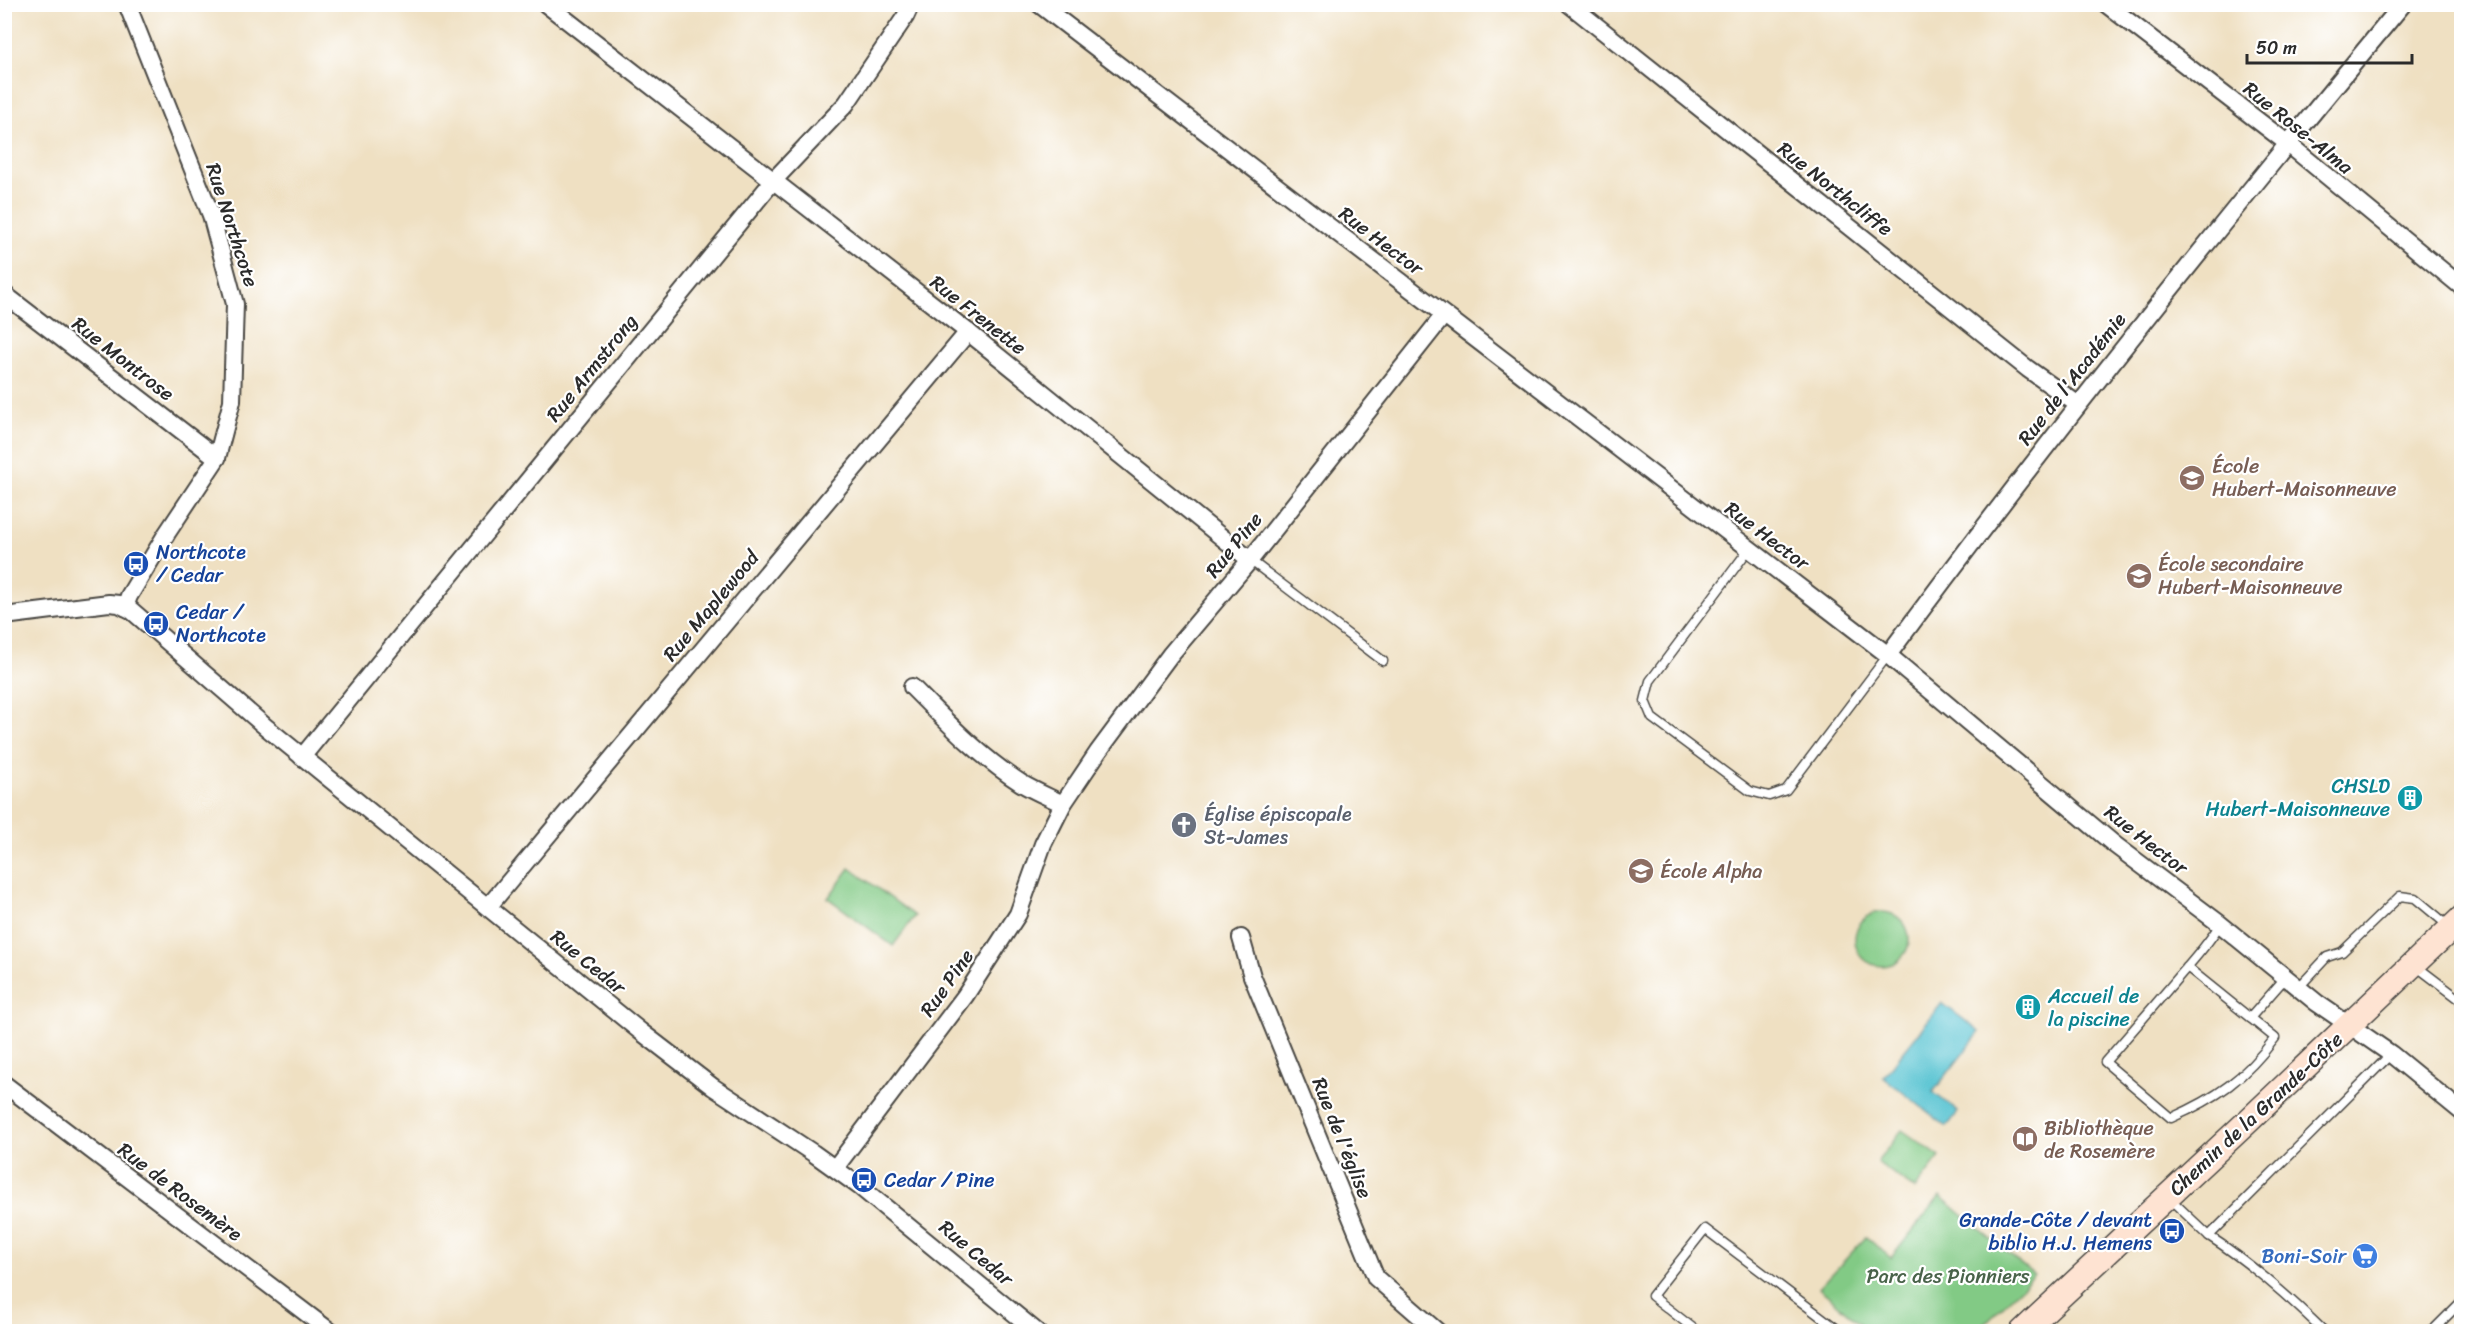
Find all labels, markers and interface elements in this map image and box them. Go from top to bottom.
scale bar [2247,27,2412,65]
text: 50 m [2256,32,2297,64]
street label: Rue Rose-Alma [2235,72,2362,184]
street label: Rue Northcliffe [1769,132,1901,246]
street label: Rue Northcote [195,158,269,292]
street label: Rue Hector [1331,197,1432,285]
street label: Rue Frenette [922,266,1034,364]
street label: Rue de l'Académie [2009,304,2136,453]
street label: Rue Armstrong [537,306,647,430]
street label: Rue Montrose [64,307,182,411]
place label: École Hubert-Maisonneuve [2212,449,2397,507]
school or university icon: École Hubert-Maisonneuve [2177,463,2207,493]
street label: Rue Hector [1717,492,1818,580]
street label: Rue Pine [1196,504,1272,586]
place label: Northcote / Cedar [156,535,246,593]
street label: Rue Maplewood [654,541,769,670]
place label: École secondaire Hubert-Maisonneuve [2158,547,2343,605]
bus stop icon: Northcote / Cedar [121,549,151,579]
school or university icon: École secondaire Hubert-Maisonneuve [2124,561,2154,591]
place label: Cedar / Northcote [176,595,266,653]
bus stop icon: Cedar / Northcote [141,609,171,639]
place label: CHSLD Hubert-Maisonneuve [2206,769,2390,827]
building icon: CHSLD Hubert-Maisonneuve [2395,783,2425,813]
street label: Rue Hector [2096,796,2196,885]
place label: Église épiscopale St-James [1204,797,1352,855]
church icon: Église épiscopale St-James [1169,810,1199,840]
place label: École Alpha [1660,854,1762,889]
school or university icon: École Alpha [1626,856,1656,886]
street label: Rue Cedar [542,920,635,1005]
street label: Rue Pine [911,942,983,1024]
place label: Accueil de la piscine [2047,979,2139,1037]
building icon: Accueil de la piscine [2013,992,2043,1022]
street label: Chemin de la Grande-Côte [2161,1023,2351,1205]
street label: Rue de l'église [1302,1072,1382,1204]
place label: Bibliothèque de Rosemère [2044,1111,2155,1169]
library icon: Bibliothèque de Rosemère [2010,1124,2040,1154]
street label: Rue de Rosemère [110,1133,250,1251]
place label: Cedar / Pine [884,1163,995,1198]
bus stop icon: Cedar / Pine [849,1165,879,1195]
place label: Grande-Côte / devant biblio H.J. Hemens [1959,1203,2153,1261]
street label: Rue Cedar [931,1211,1023,1296]
bus stop icon: Grande-Côte / devant biblio H.J. Hemens [2157,1216,2187,1246]
place label: Boni-Soir [2261,1239,2348,1274]
supermarket icon: Boni-Soir [2350,1241,2380,1271]
park label: Parc des Pionniers [1867,1259,2030,1294]

